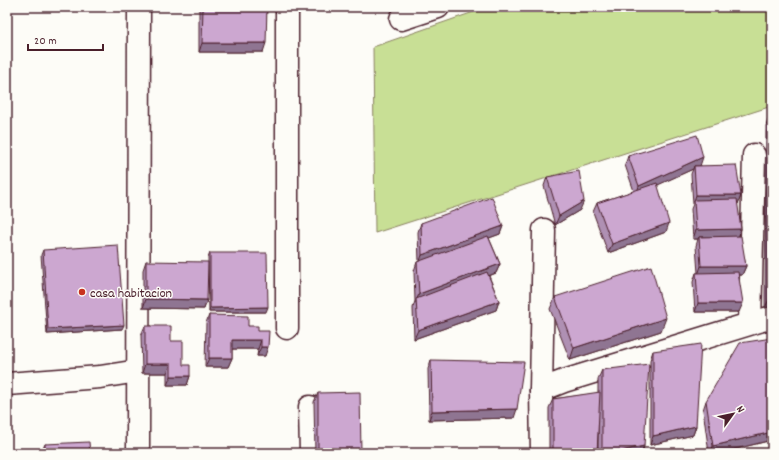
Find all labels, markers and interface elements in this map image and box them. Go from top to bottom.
scale bar [28,26,103,52]
text: 20 m [34,33,57,50]
place label: casa habitacion [90,284,172,304]
marker: casa habitacion [77,287,87,297]
north arrow [713,394,753,434]
text: N [732,403,748,417]

